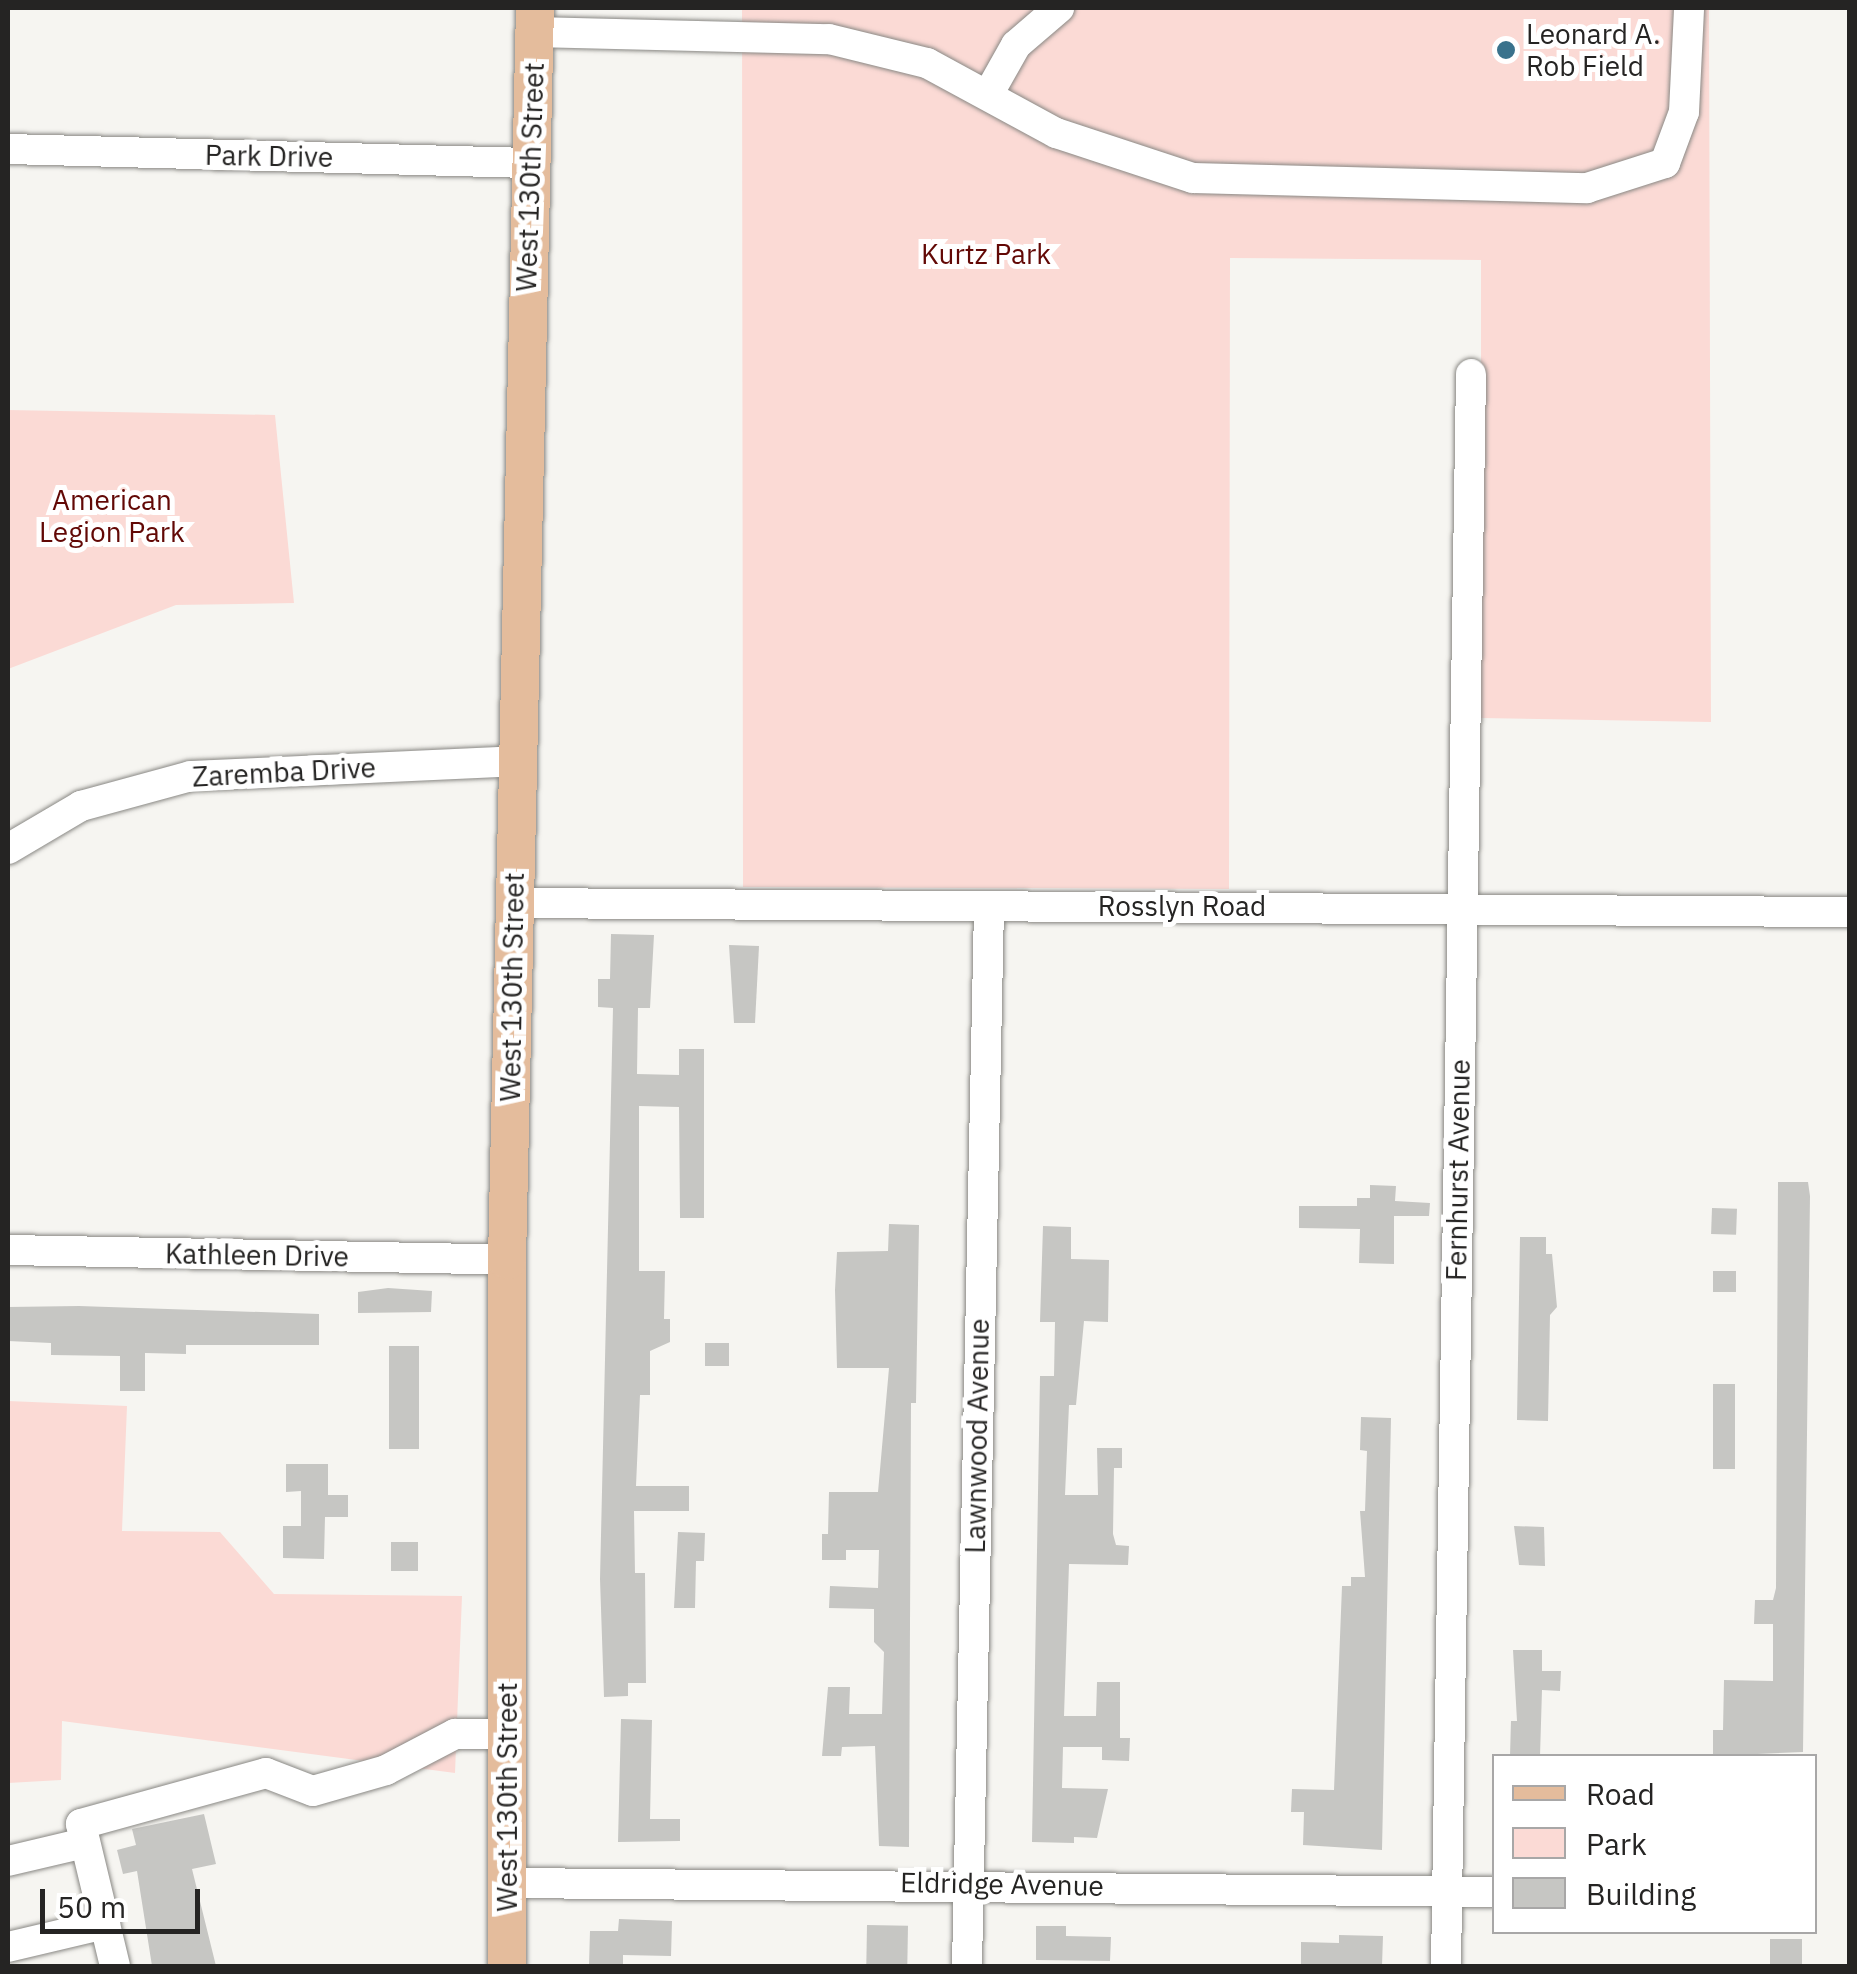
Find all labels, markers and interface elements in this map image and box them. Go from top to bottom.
place label: Leonard A. Rob Field [1526,17,1661,83]
marker: Leonard A. Rob Field [1495,39,1517,61]
street label: West 130th Street [509,62,551,292]
street label: Park Drive [205,138,333,174]
park label: Kurtz Park [921,237,1051,271]
park label: American Legion Park [39,483,185,549]
street label: Zaremba Drive [191,750,377,794]
street label: West 130th Street [493,872,531,1102]
street label: Rosslyn Road [1098,889,1266,923]
street label: Fernhurst Avenue [1439,1059,1477,1281]
street label: Kathleen Drive [165,1237,349,1273]
street label: Lawnwood Avenue [958,1318,996,1554]
street label: West 130th Street [490,1682,524,1912]
legend [1492,1754,1817,1934]
text: Road [1586,1774,1655,1813]
text: Park [1586,1824,1647,1863]
street label: Eldridge Avenue [900,1865,1104,1903]
scale bar [45,1869,205,1931]
text: Building [1586,1874,1696,1913]
text: 50 m [57,1887,126,1926]

